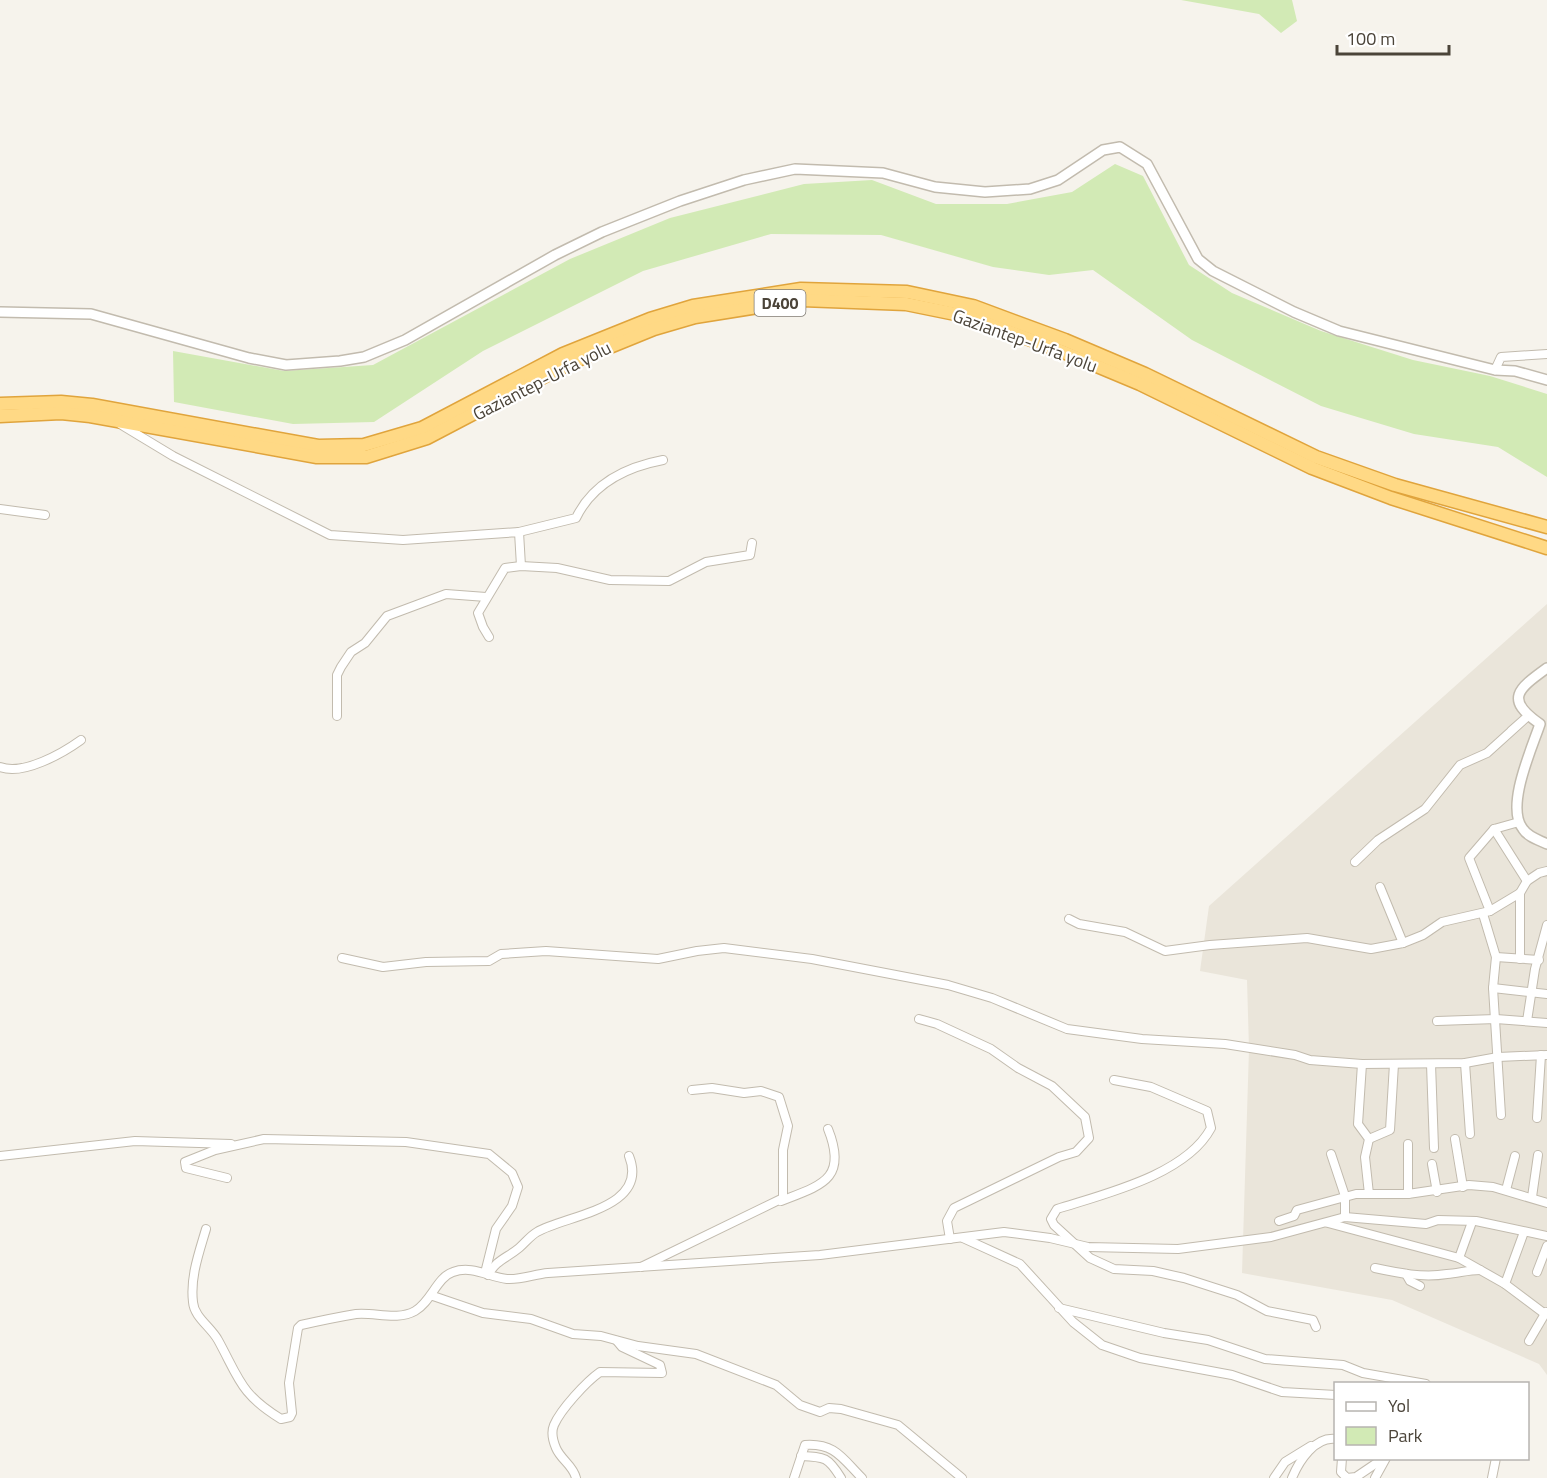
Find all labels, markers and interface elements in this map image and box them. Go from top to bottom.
scale bar [1337,18,1450,56]
text: 100 m [1346,25,1395,52]
road number: D400 [754,290,806,316]
street label: Gaziantep-Urfa yolu [949,302,1101,379]
street label: Gaziantep-Urfa yolu [468,334,616,427]
legend [1334,1382,1529,1460]
text: Yol [1388,1392,1410,1419]
text: Park [1388,1422,1423,1449]

